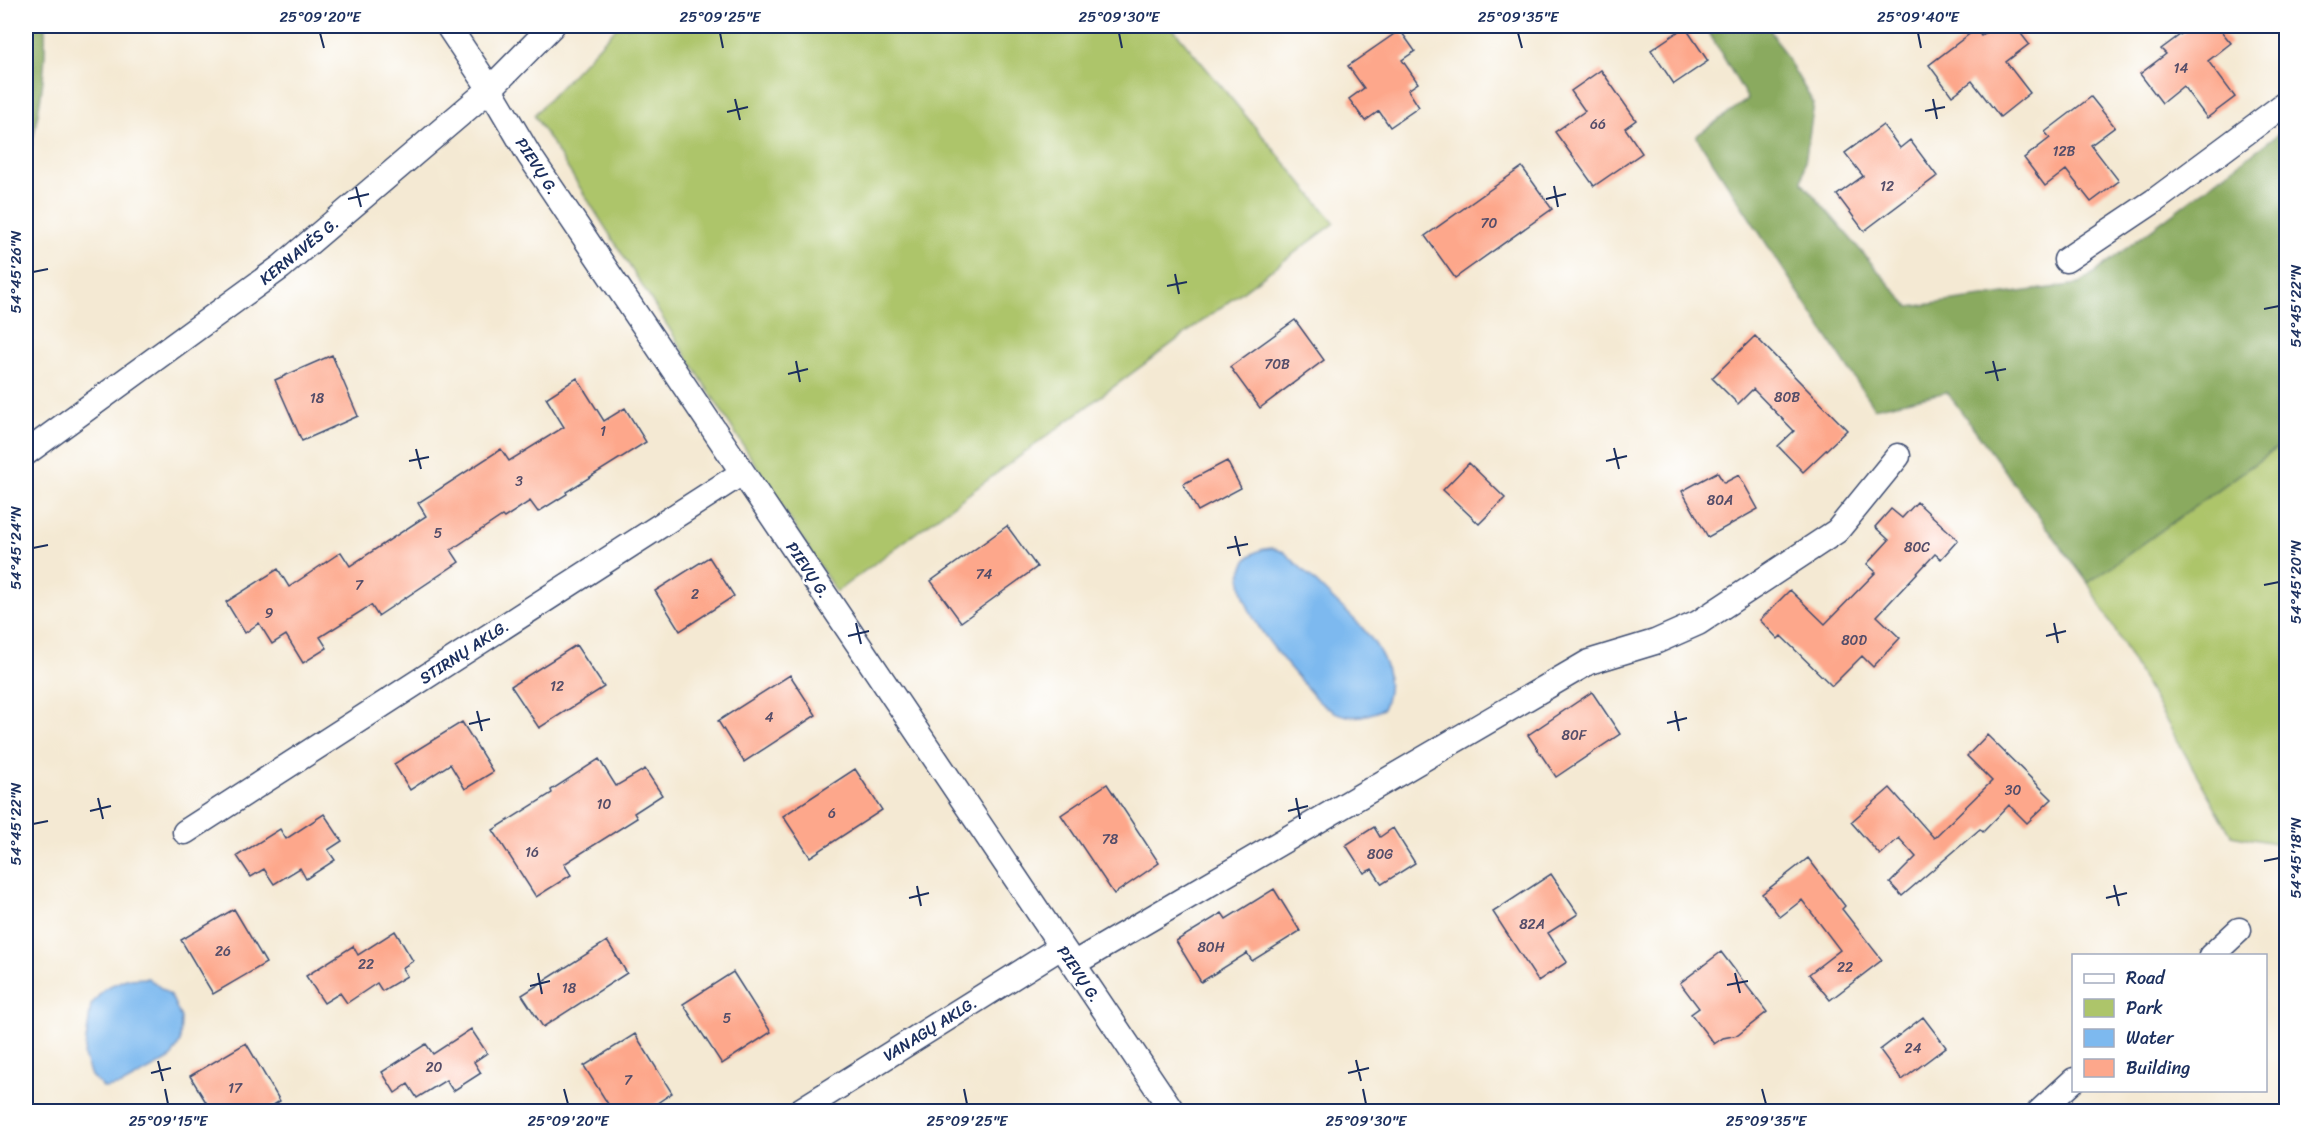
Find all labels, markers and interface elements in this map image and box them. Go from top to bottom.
text: 25°09'20"E [279,4,362,30]
text: 25°09'25"E [680,4,762,30]
text: 25°09'30"E [1079,4,1161,30]
text: 25°09'35"E [1478,4,1560,30]
text: 25°09'40"E [1877,4,1961,30]
house number: 14 [2174,56,2189,81]
house number: 66 [1590,112,1606,137]
street label: PIEVŲ G. [507,131,567,201]
house number: 12B [2053,139,2076,164]
house number: 12 [1880,174,1894,199]
street label: KERNAVĖS G. [252,209,346,293]
house number: 70 [1481,211,1498,236]
text: 54°45'26"N [3,230,29,313]
text: 54°45'22"N [2283,264,2309,348]
house number: 70B [1264,352,1290,377]
house number: 80B [1774,385,1800,410]
house number: 18 [310,386,325,411]
house number: 1 [600,419,606,444]
house number: 3 [515,469,523,494]
house number: 80A [1707,488,1733,513]
text: 54°45'24"N [3,506,29,590]
house number: 5 [434,521,443,546]
street label: PIEVŲ G. [778,535,838,605]
house number: 80C [1904,535,1930,560]
text: 54°45'20"N [2283,539,2309,624]
house number: 74 [976,562,993,587]
house number: 7 [355,573,364,598]
house number: 2 [691,582,699,607]
house number: 9 [265,601,274,626]
street label: STIRNŲ AKLG. [413,612,515,692]
house number: 80D [1841,628,1867,653]
house number: 12 [550,674,564,699]
house number: 4 [765,705,774,730]
house number: 80F [1562,723,1588,748]
house number: 30 [2005,778,2021,803]
text: 54°45'22"N [3,782,29,866]
house number: 10 [597,792,612,817]
house number: 6 [828,801,836,826]
text: 54°45'18"N [2283,817,2309,899]
house number: 78 [1102,827,1119,852]
house number: 16 [525,840,539,865]
house number: 80G [1367,842,1393,867]
house number: 82A [1519,912,1545,937]
house number: 80H [1197,935,1225,960]
house number: 26 [215,939,231,964]
street label: PIEVŲ G. [1049,939,1109,1009]
house number: 22 [358,952,374,977]
legend [2072,954,2267,1092]
house number: 22 [1837,955,1853,980]
text: Road [2126,962,2166,994]
house number: 18 [562,976,577,1001]
street label: VANAGŲ AKLG. [877,989,983,1069]
text: Park [2126,992,2163,1024]
house number: 5 [723,1006,732,1031]
text: Water [2126,1022,2175,1054]
house number: 24 [1905,1036,1922,1061]
text: Building [2126,1052,2190,1084]
house number: 20 [426,1055,443,1080]
house number: 7 [624,1068,633,1093]
house number: 17 [228,1076,243,1101]
text: 25°09'15"E [129,1108,209,1134]
text: 25°09'20"E [527,1108,610,1134]
text: 25°09'25"E [927,1108,1009,1134]
text: 25°09'30"E [1326,1108,1408,1134]
text: 25°09'35"E [1726,1108,1808,1134]

